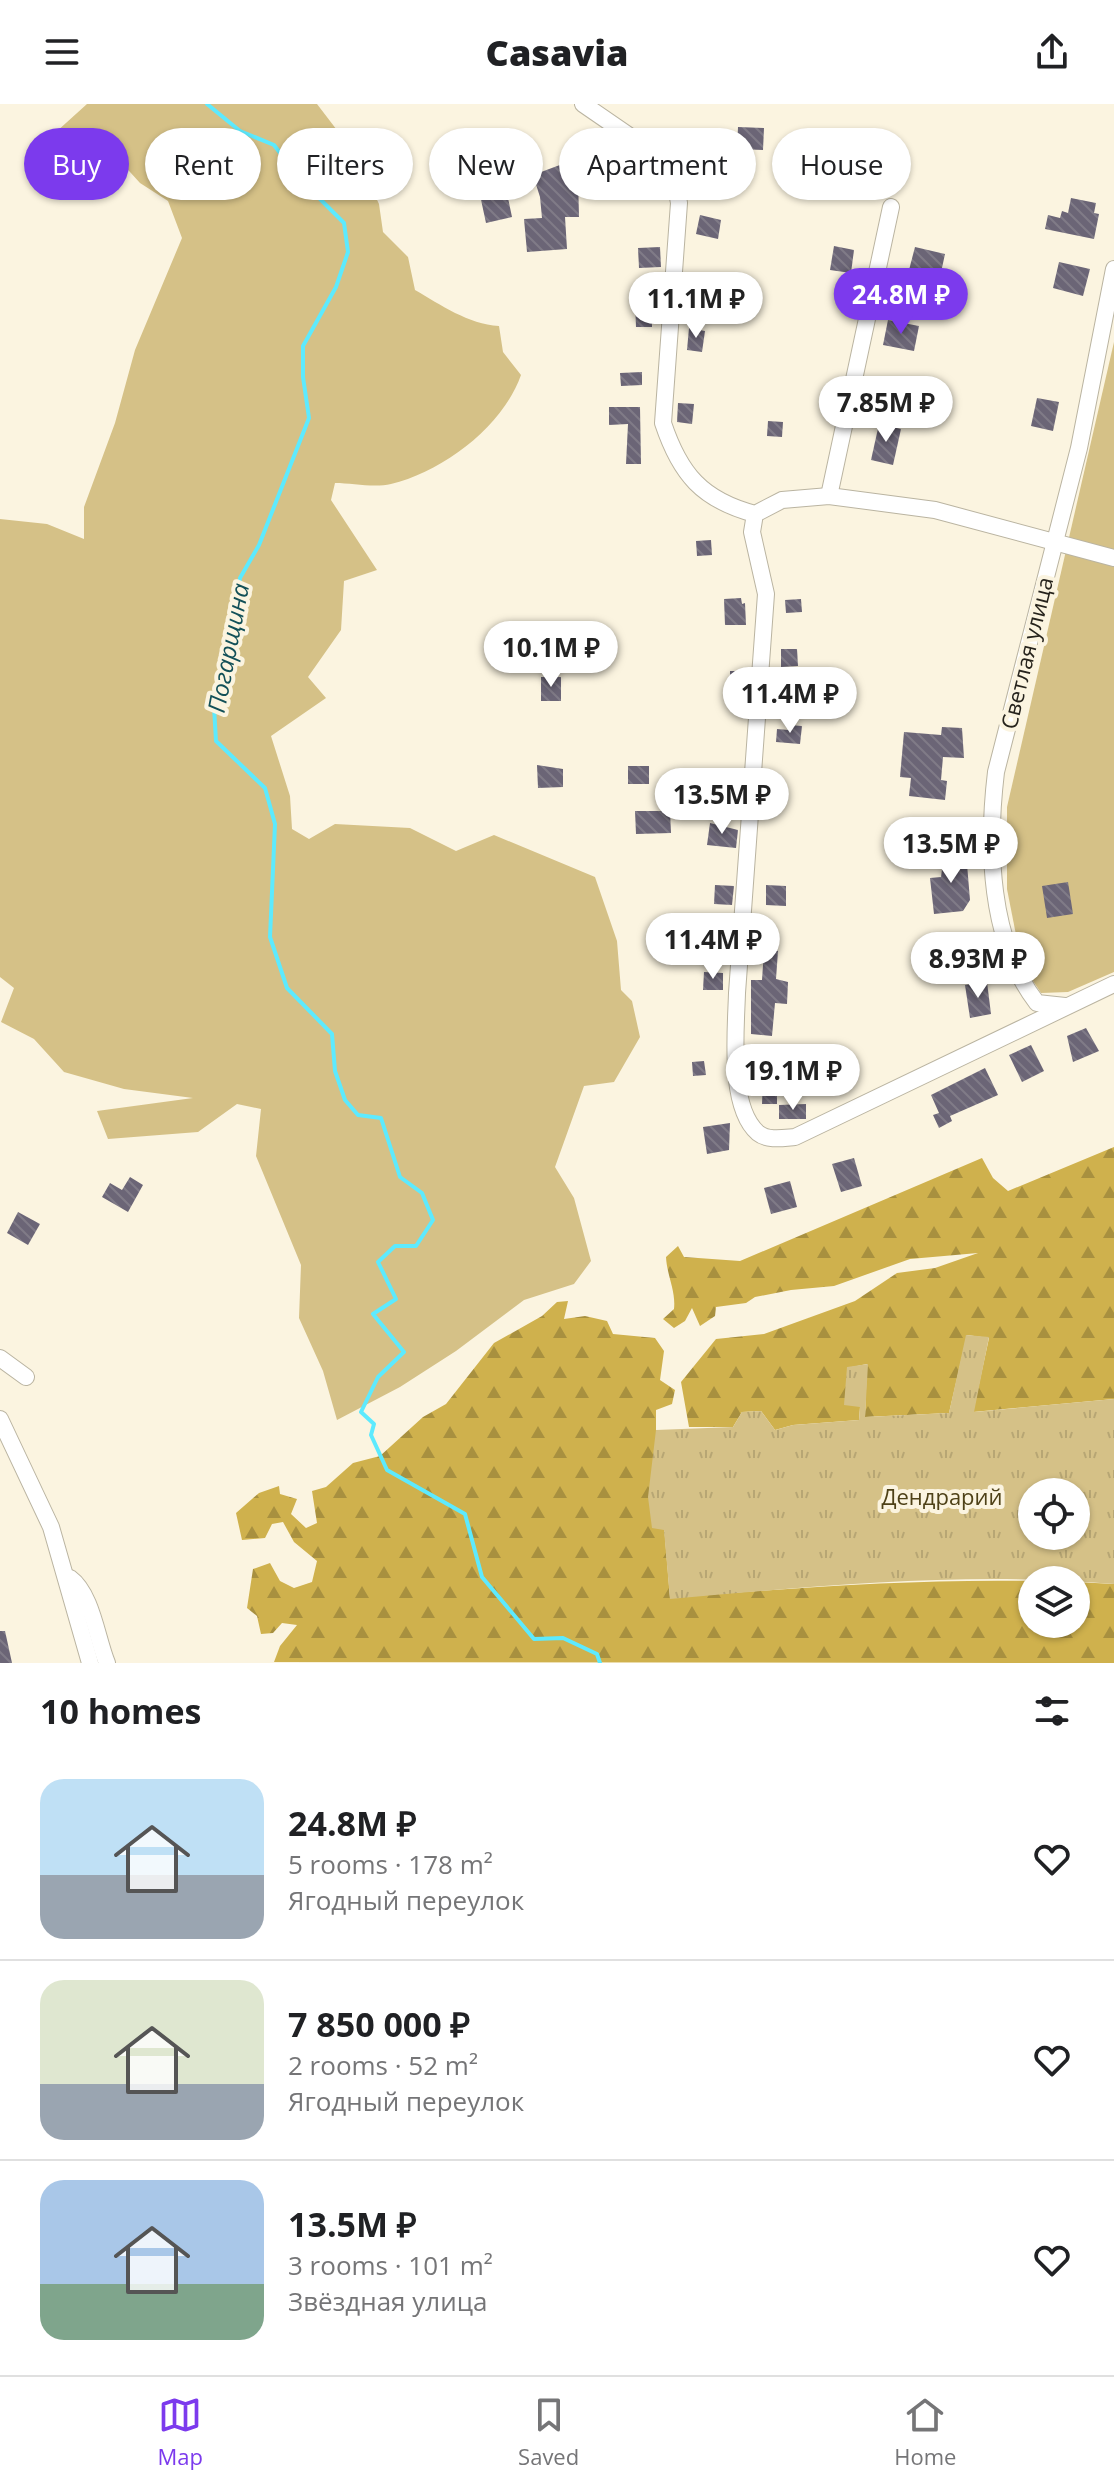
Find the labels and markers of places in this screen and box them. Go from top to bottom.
pin: 24.8M ₽ [827,268,975,336]
pin: 11.1M ₽ [622,272,770,340]
pin: 7.85M ₽ [812,376,960,444]
pin: 10.1M ₽ [477,621,625,689]
pin: 11.4M ₽ [716,667,864,735]
pin: 13.5M ₽ [648,768,796,836]
pin: 13.5M ₽ [877,817,1025,885]
pin: 11.4M ₽ [639,913,787,981]
pin: 8.93M ₽ [904,932,1052,1000]
pin: 19.1M ₽ [719,1044,867,1112]

